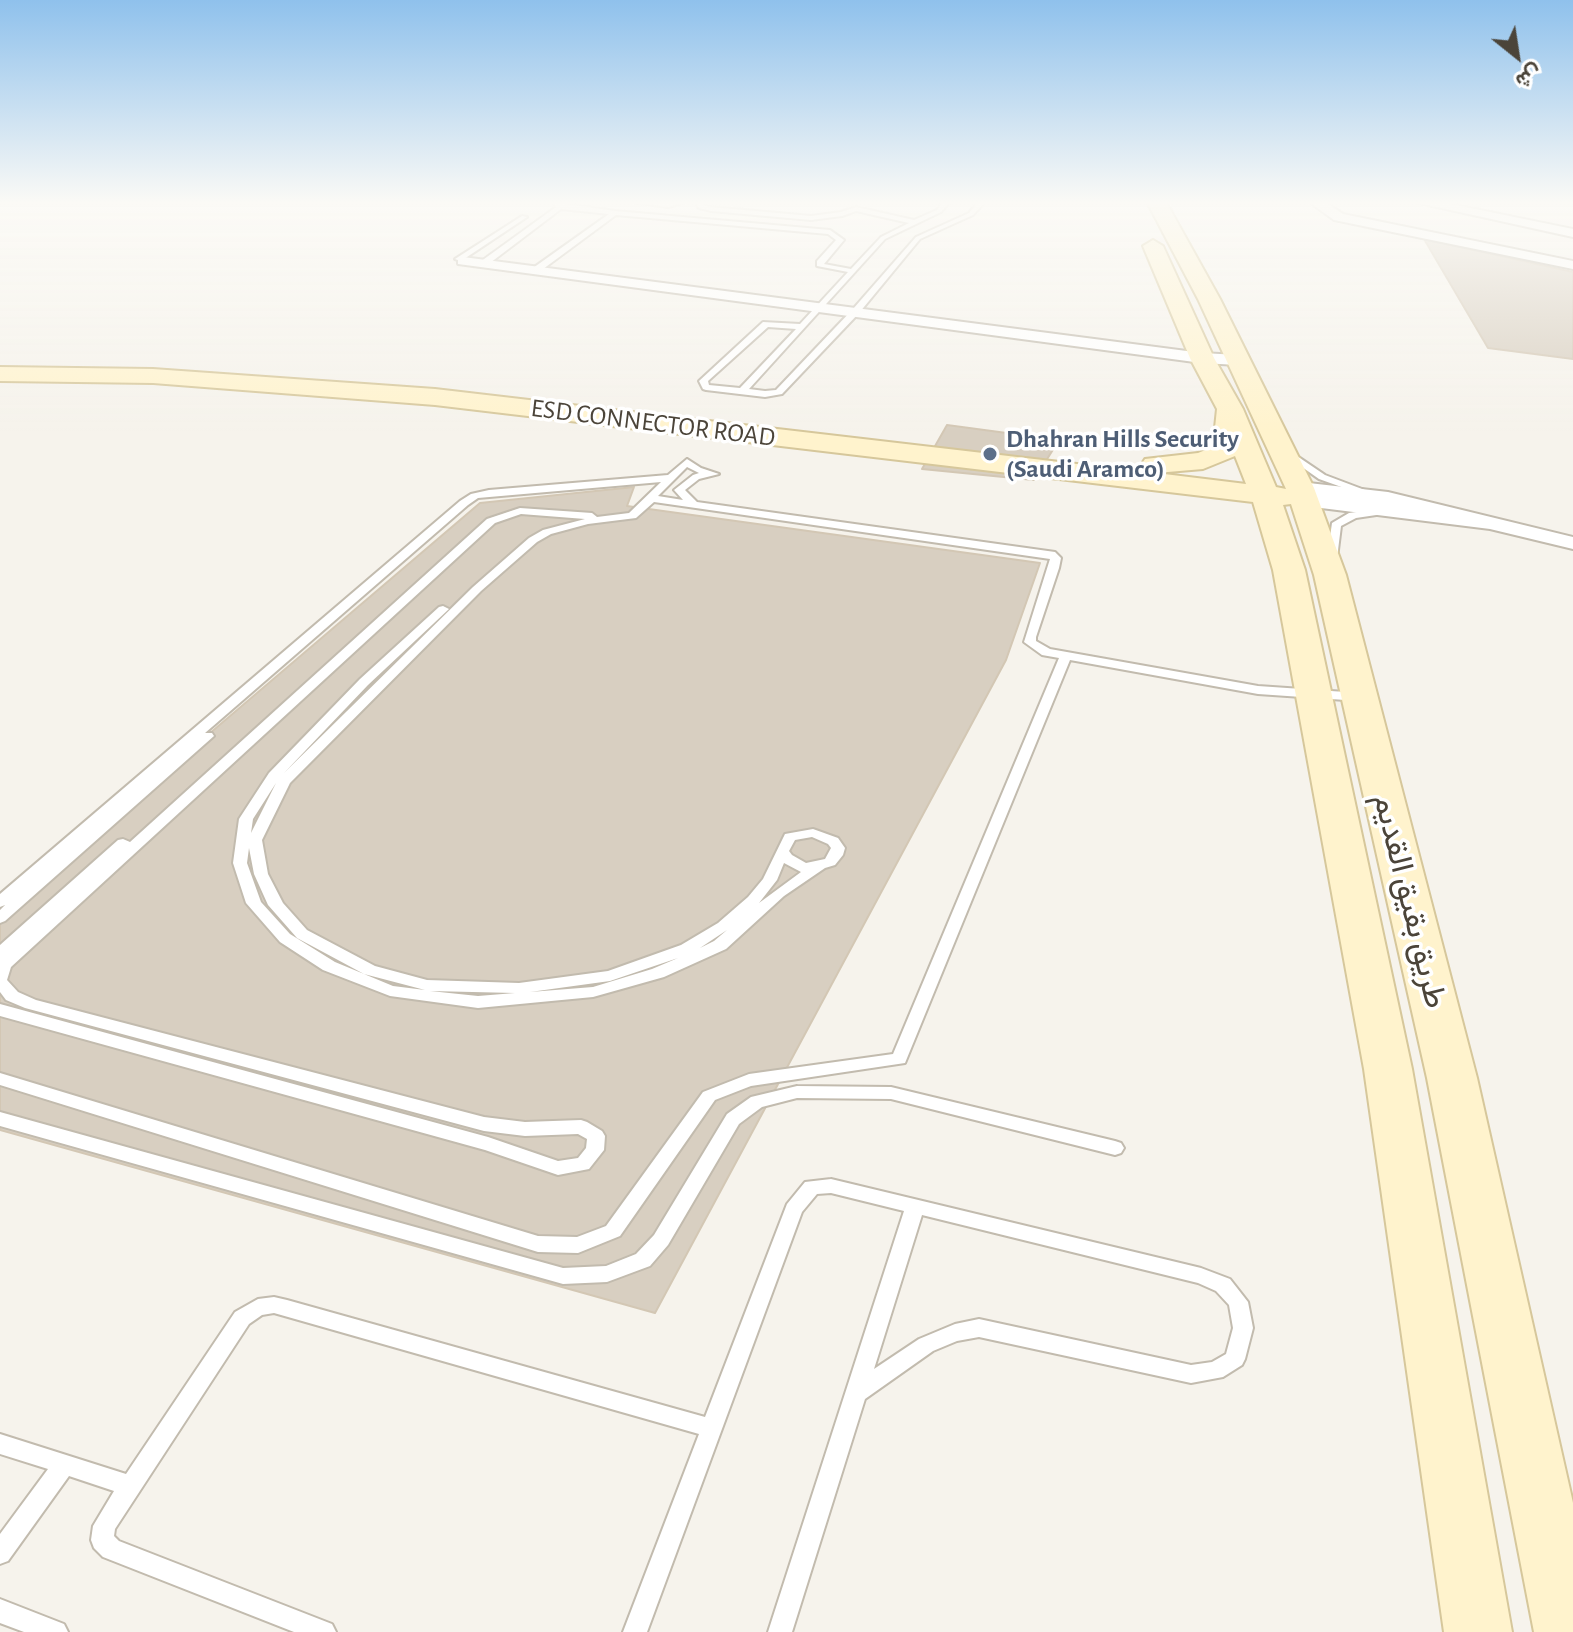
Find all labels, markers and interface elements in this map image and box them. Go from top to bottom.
north arrow [1477,16,1557,96]
text: ش [1512,61,1546,93]
street label: ESD CONNECTOR ROAD [529,393,777,453]
place label: Dhahran Hills Security (Saudi Aramco) [1006,423,1239,484]
marker: Dhahran Hills Security (Saudi Aramco) [981,445,999,463]
street label: طريق بقيق القديم [1365,790,1455,1012]

